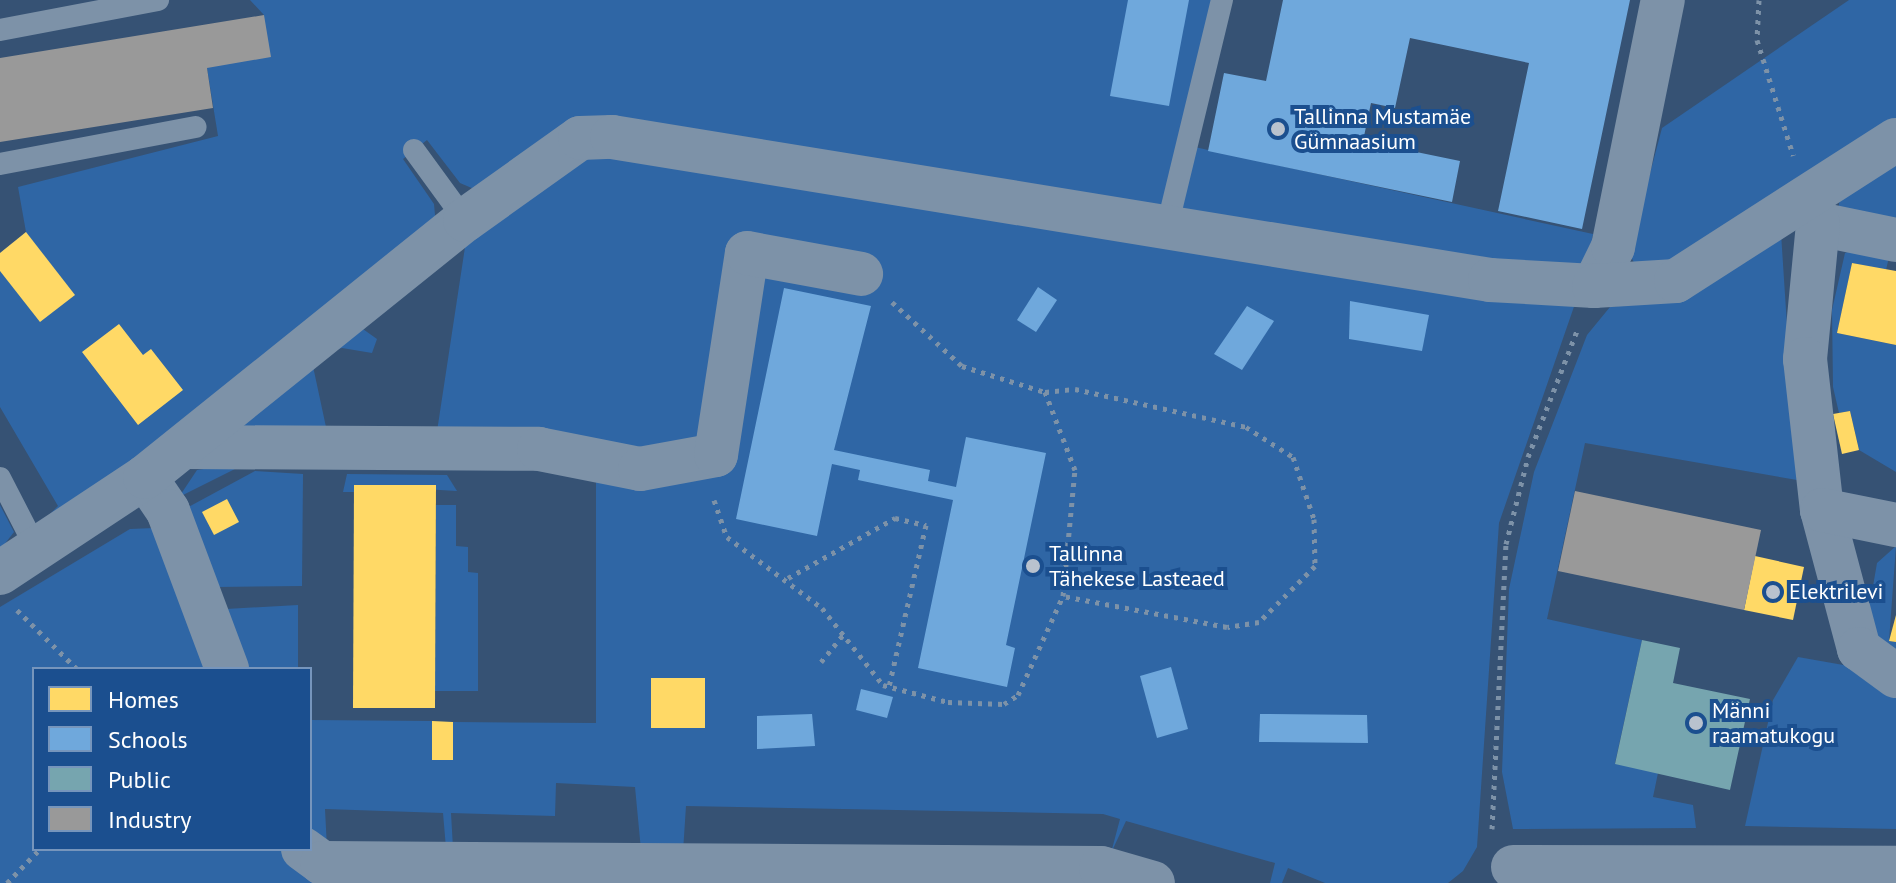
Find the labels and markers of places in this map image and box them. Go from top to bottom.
place label: Tallinna Mustamäe Gümnaasium [1294,103,1471,154]
marker: Tallinna Mustamäe Gümnaasium [1269,120,1287,138]
place label: Tallinna Tähekese Lasteaed [1049,540,1225,592]
marker: Tallinna Tähekese Lasteaed [1024,557,1042,575]
place label: Elektrilevi [1789,579,1883,605]
marker: Elektrilevi [1764,583,1782,601]
place label: Männi raamatukogu [1712,697,1835,748]
marker: Männi raamatukogu [1687,714,1705,732]

